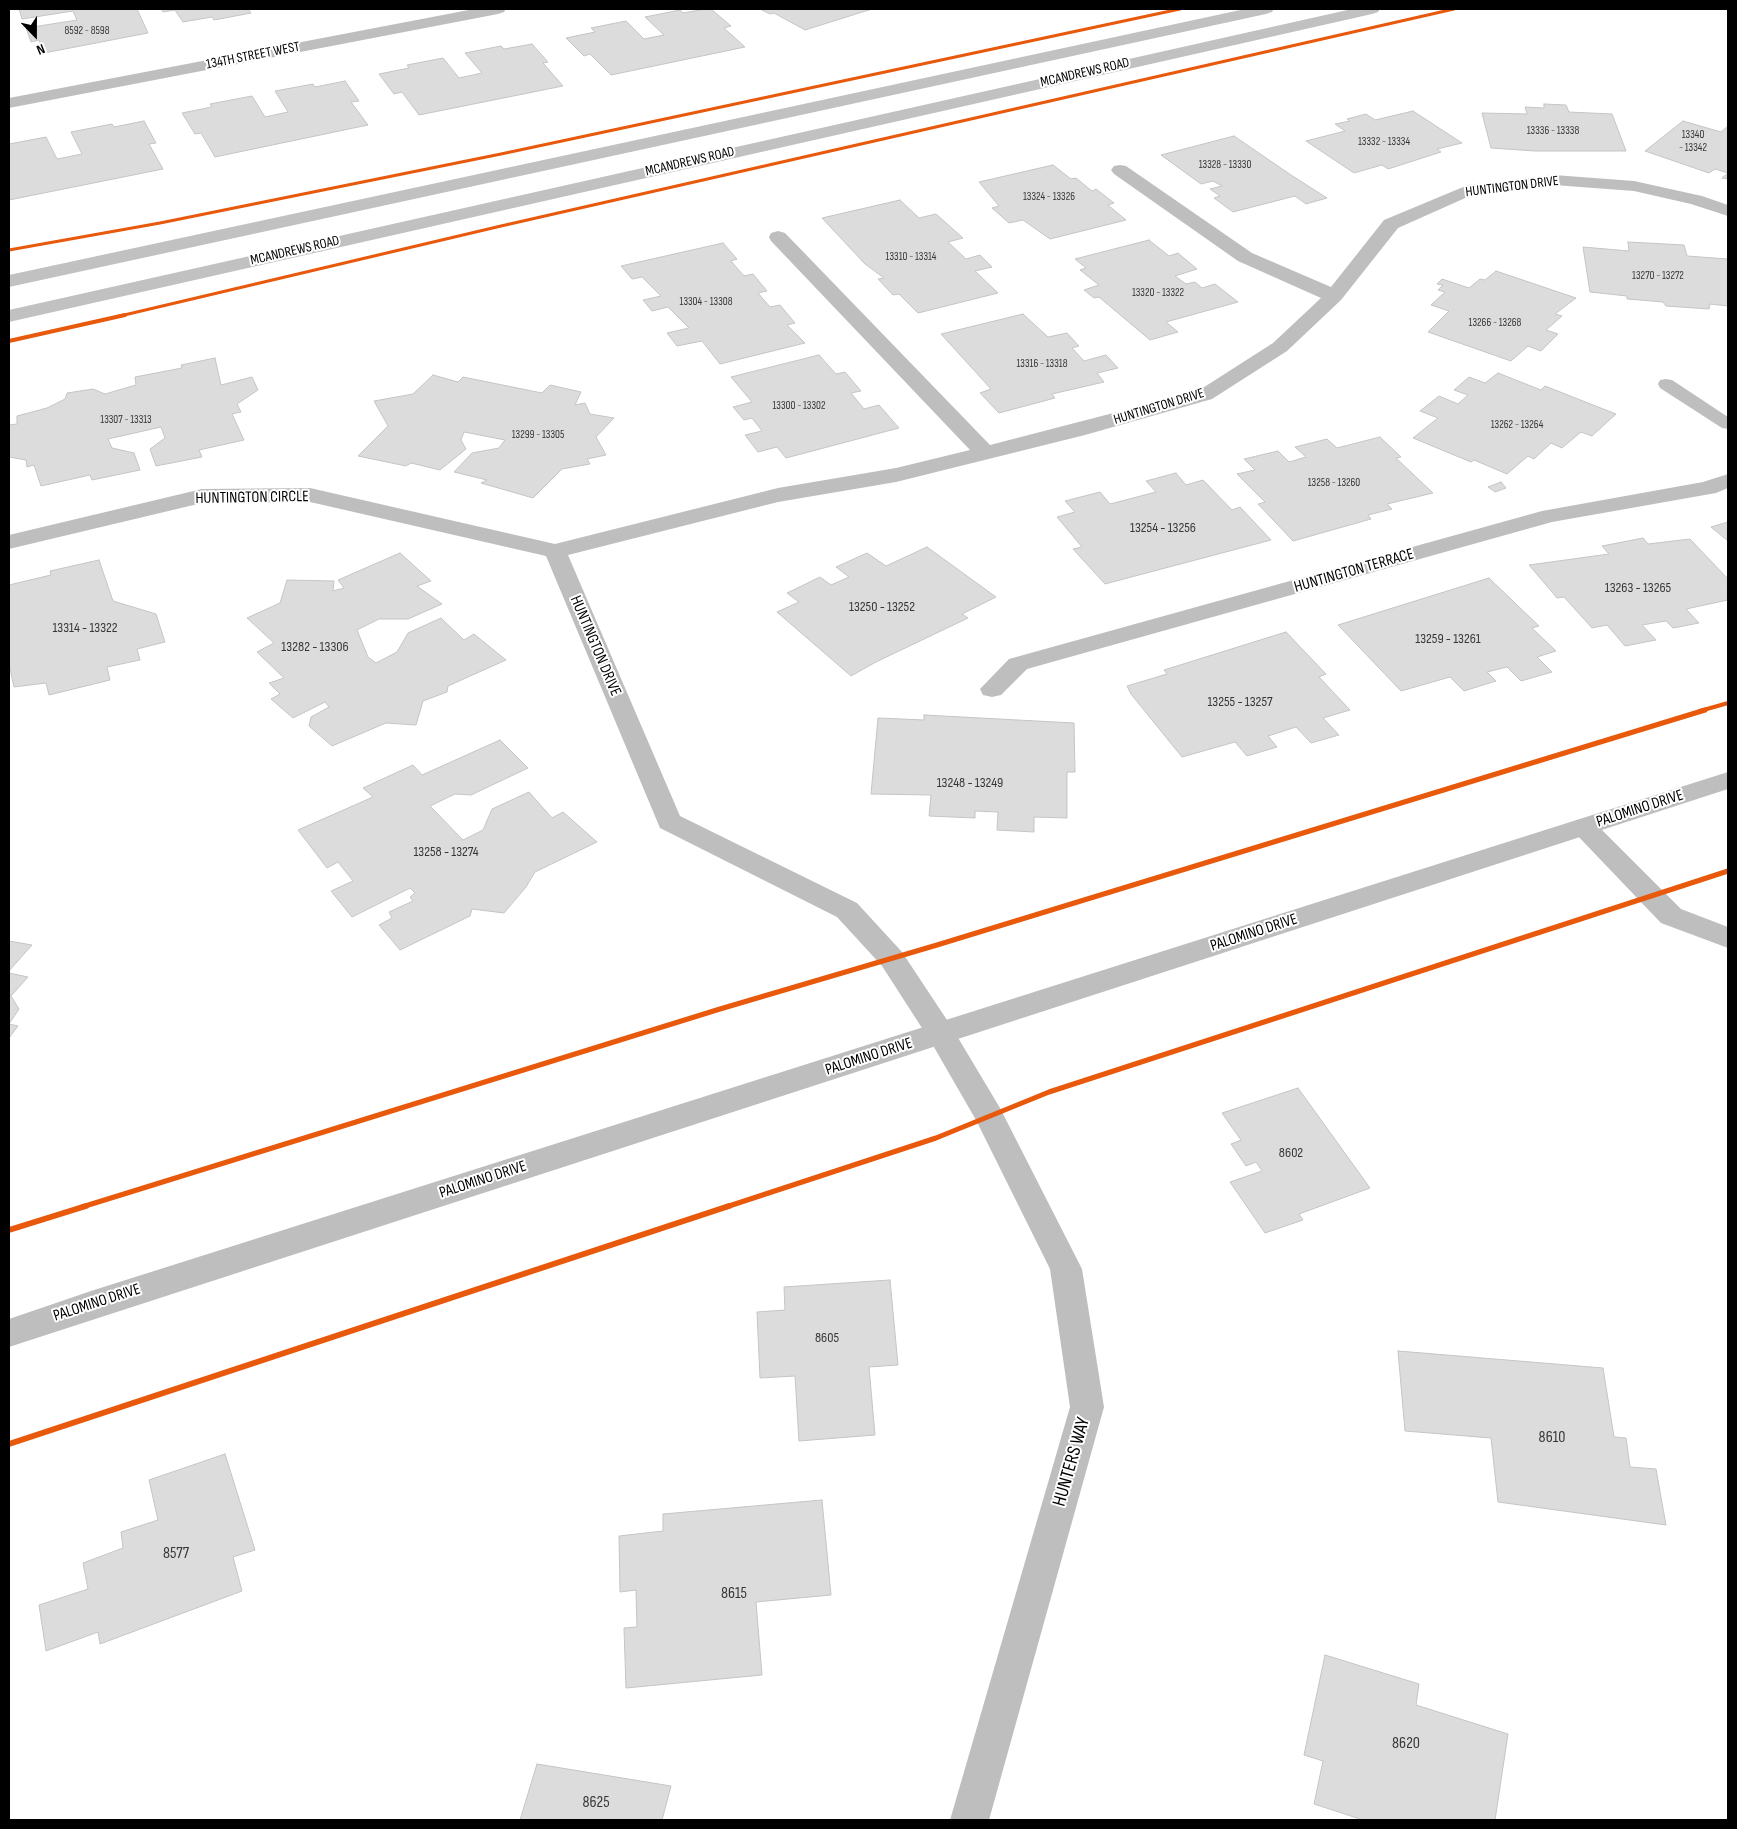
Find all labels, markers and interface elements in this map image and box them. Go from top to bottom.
north arrow [10,10,60,60]
house number: 8592 - 8598 [64,24,110,38]
street label: 134TH STREET WEST [205,39,301,73]
text: N [34,40,47,59]
street label: MCANDREWS ROAD [1039,55,1131,91]
house number: 13336 - 13338 [1527,124,1579,138]
house number: 13340 - 13342 [1679,128,1707,154]
house number: 13332 - 13334 [1358,135,1410,149]
street label: MCANDREWS ROAD [644,144,736,180]
house number: 13328 - 13330 [1199,158,1251,172]
street label: HUNTINGTON DRIVE [1464,173,1560,201]
house number: 13324 - 13326 [1023,190,1075,204]
street label: MCANDREWS ROAD [249,233,341,269]
house number: 13310 - 13314 [886,250,936,264]
house number: 13270 - 13272 [1632,269,1684,283]
house number: 13320 - 13322 [1132,286,1184,300]
house number: 13304 - 13308 [680,295,732,309]
house number: 13266 - 13268 [1469,316,1521,330]
house number: 13316 - 13318 [1016,357,1068,371]
street label: HUNTINGTON DRIVE [1112,385,1206,429]
house number: 13300 - 13302 [773,399,825,413]
house number: 13307 - 13313 [100,413,152,427]
house number: 13262 - 13264 [1491,418,1543,432]
house number: 13299 - 13305 [512,428,564,442]
house number: 13258 - 13260 [1308,476,1360,490]
street label: HUNTINGTON CIRCLE [195,487,309,509]
house number: 13254 - 13256 [1130,520,1196,536]
street label: HUNTINGTON TERRACE [1292,545,1416,597]
house number: 13263 - 13265 [1605,580,1671,596]
street label: HUNTINGTON DRIVE [565,593,625,699]
house number: 13250 - 13252 [849,599,915,615]
house number: 13314 - 13322 [52,620,118,636]
house number: 13259 - 13261 [1415,631,1481,647]
house number: 13282 - 13306 [281,639,349,655]
house number: 13255 - 13257 [1207,694,1273,710]
house number: 13248 - 13249 [937,775,1003,791]
street label: PALOMINO DRIVE [1594,786,1686,832]
house number: 13258 - 13274 [413,844,479,860]
street label: PALOMINO DRIVE [1208,910,1300,956]
street label: PALOMINO DRIVE [823,1034,915,1080]
house number: 8602 [1279,1145,1303,1161]
street label: PALOMINO DRIVE [437,1157,529,1203]
street label: PALOMINO DRIVE [51,1280,143,1326]
house number: 8605 [815,1330,839,1346]
street label: HUNTERS WAY [1048,1415,1096,1509]
house number: 8610 [1539,1428,1565,1448]
house number: 8577 [163,1544,189,1564]
house number: 8615 [721,1584,747,1604]
house number: 8620 [1392,1734,1420,1754]
house number: 8625 [582,1793,610,1813]

